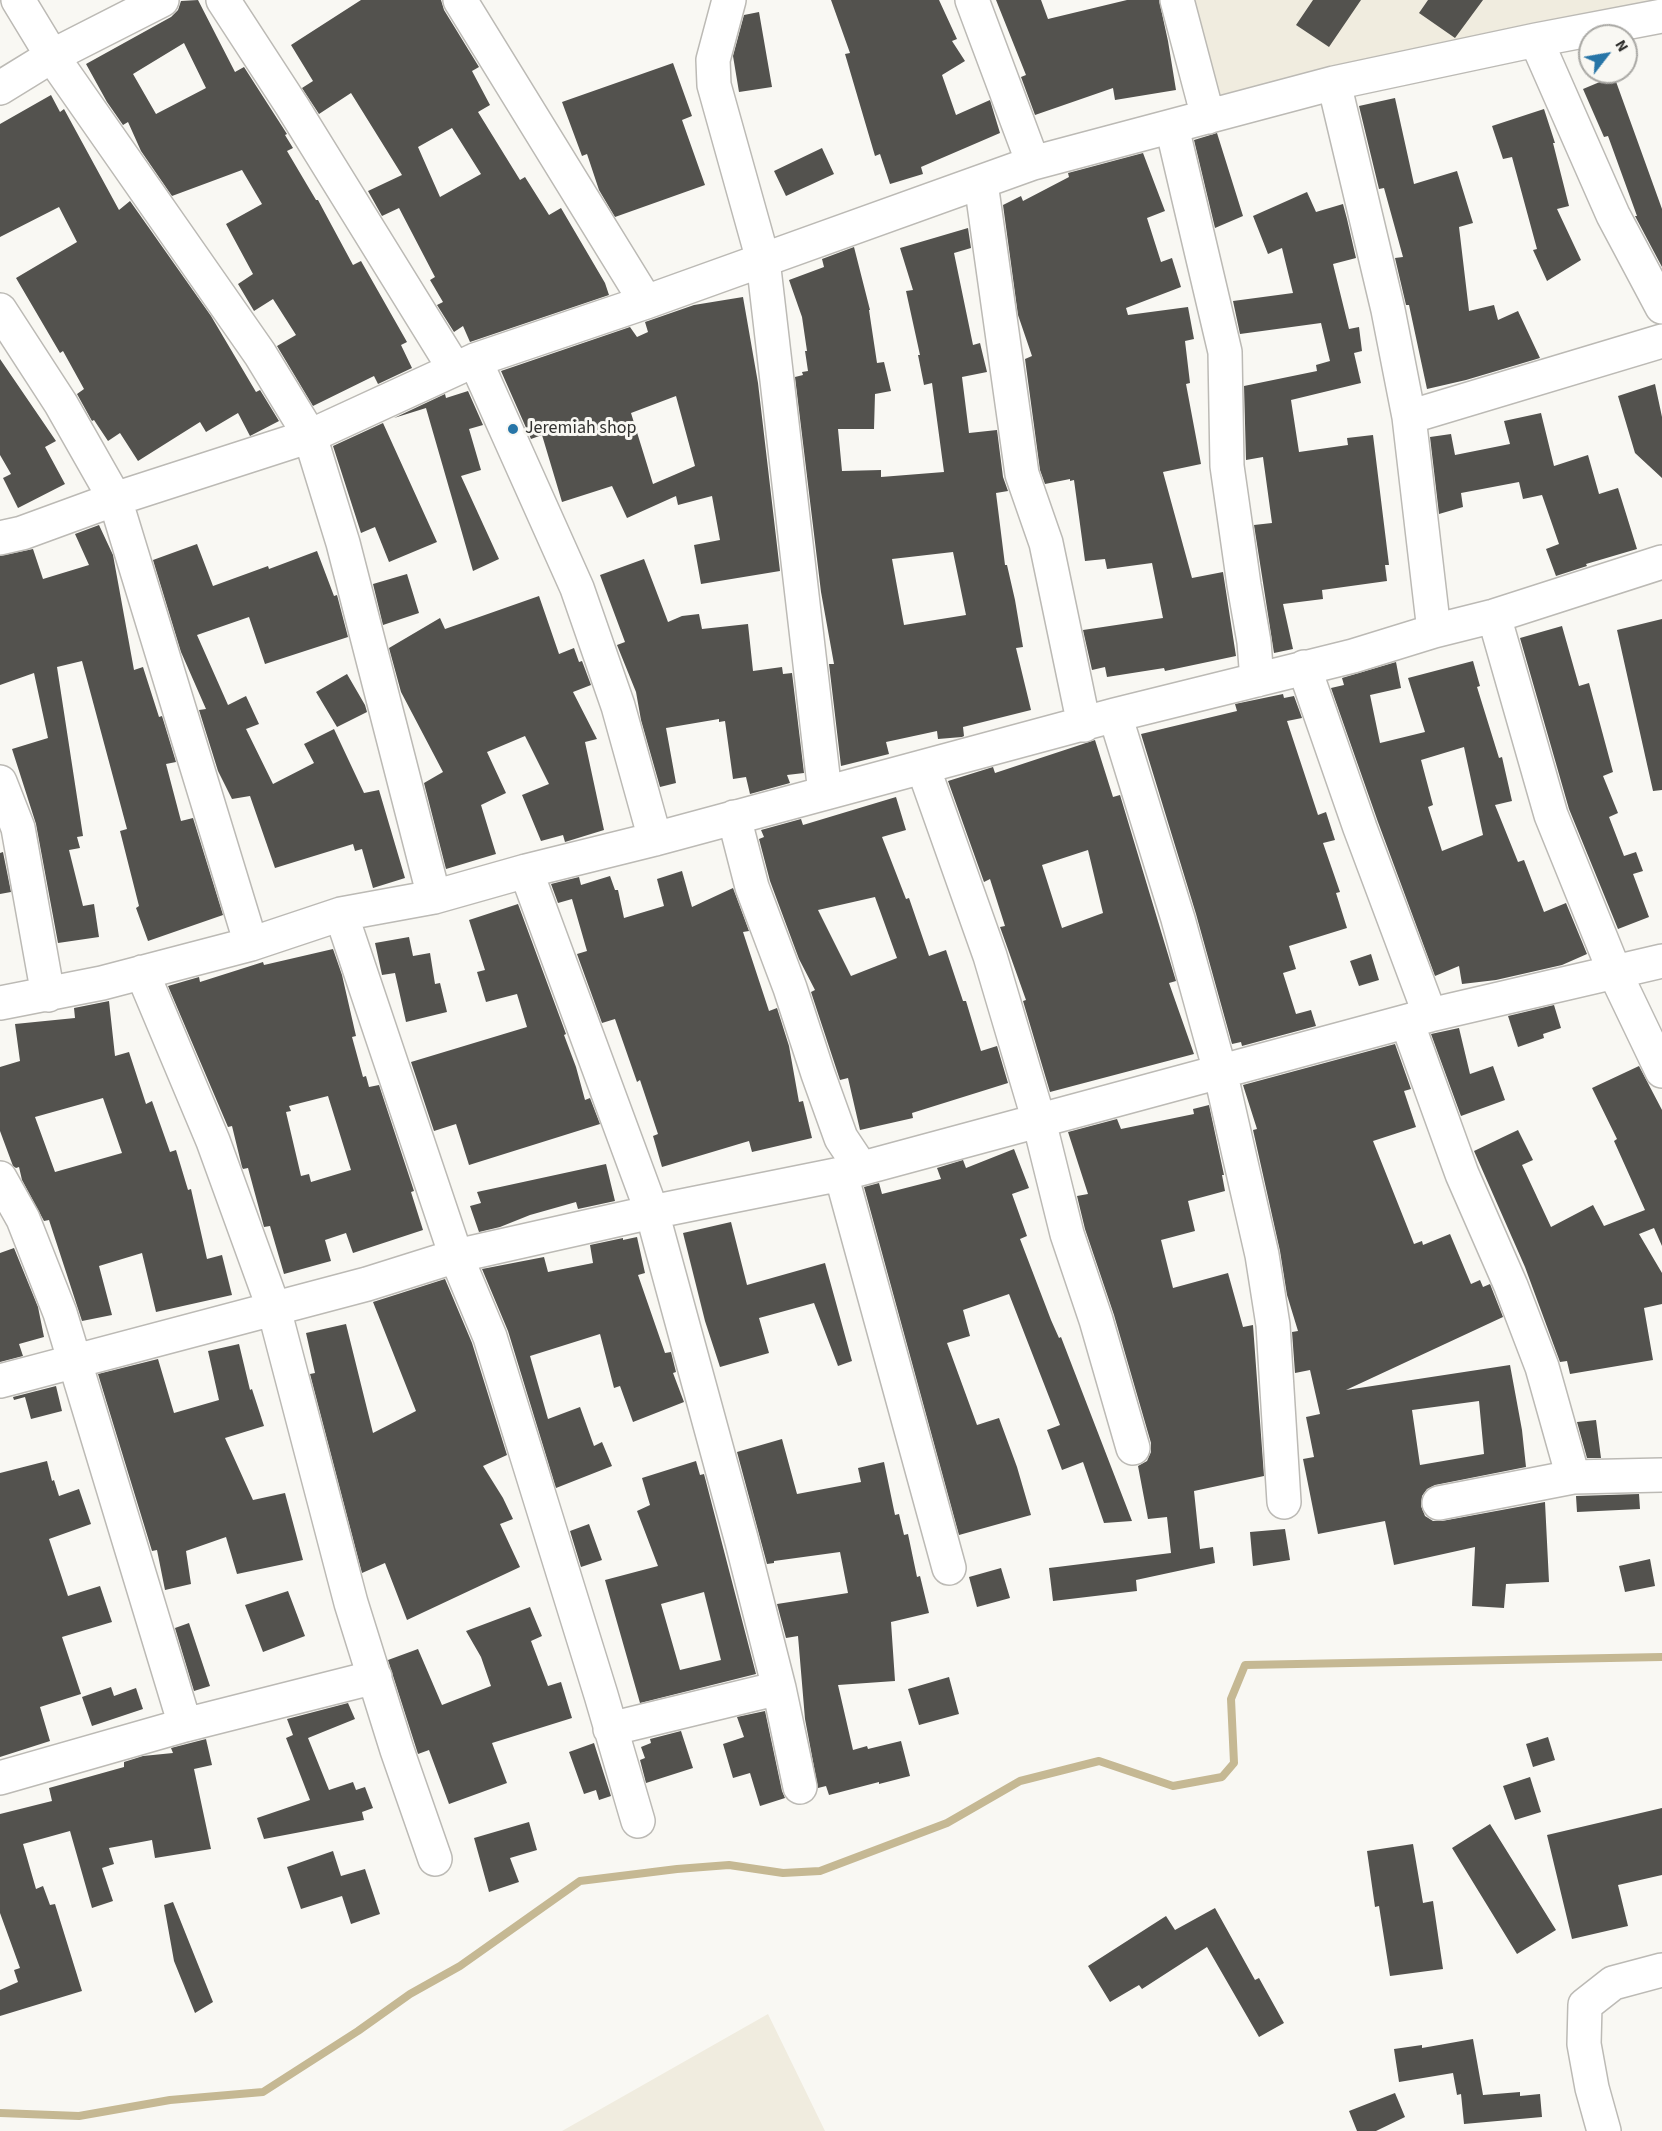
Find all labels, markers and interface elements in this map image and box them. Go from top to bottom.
north arrow [1578,24,1638,84]
text: N [1610,36,1634,56]
place label: Jeremiah shop [525,418,636,440]
marker: Jeremiah shop [506,422,520,436]

